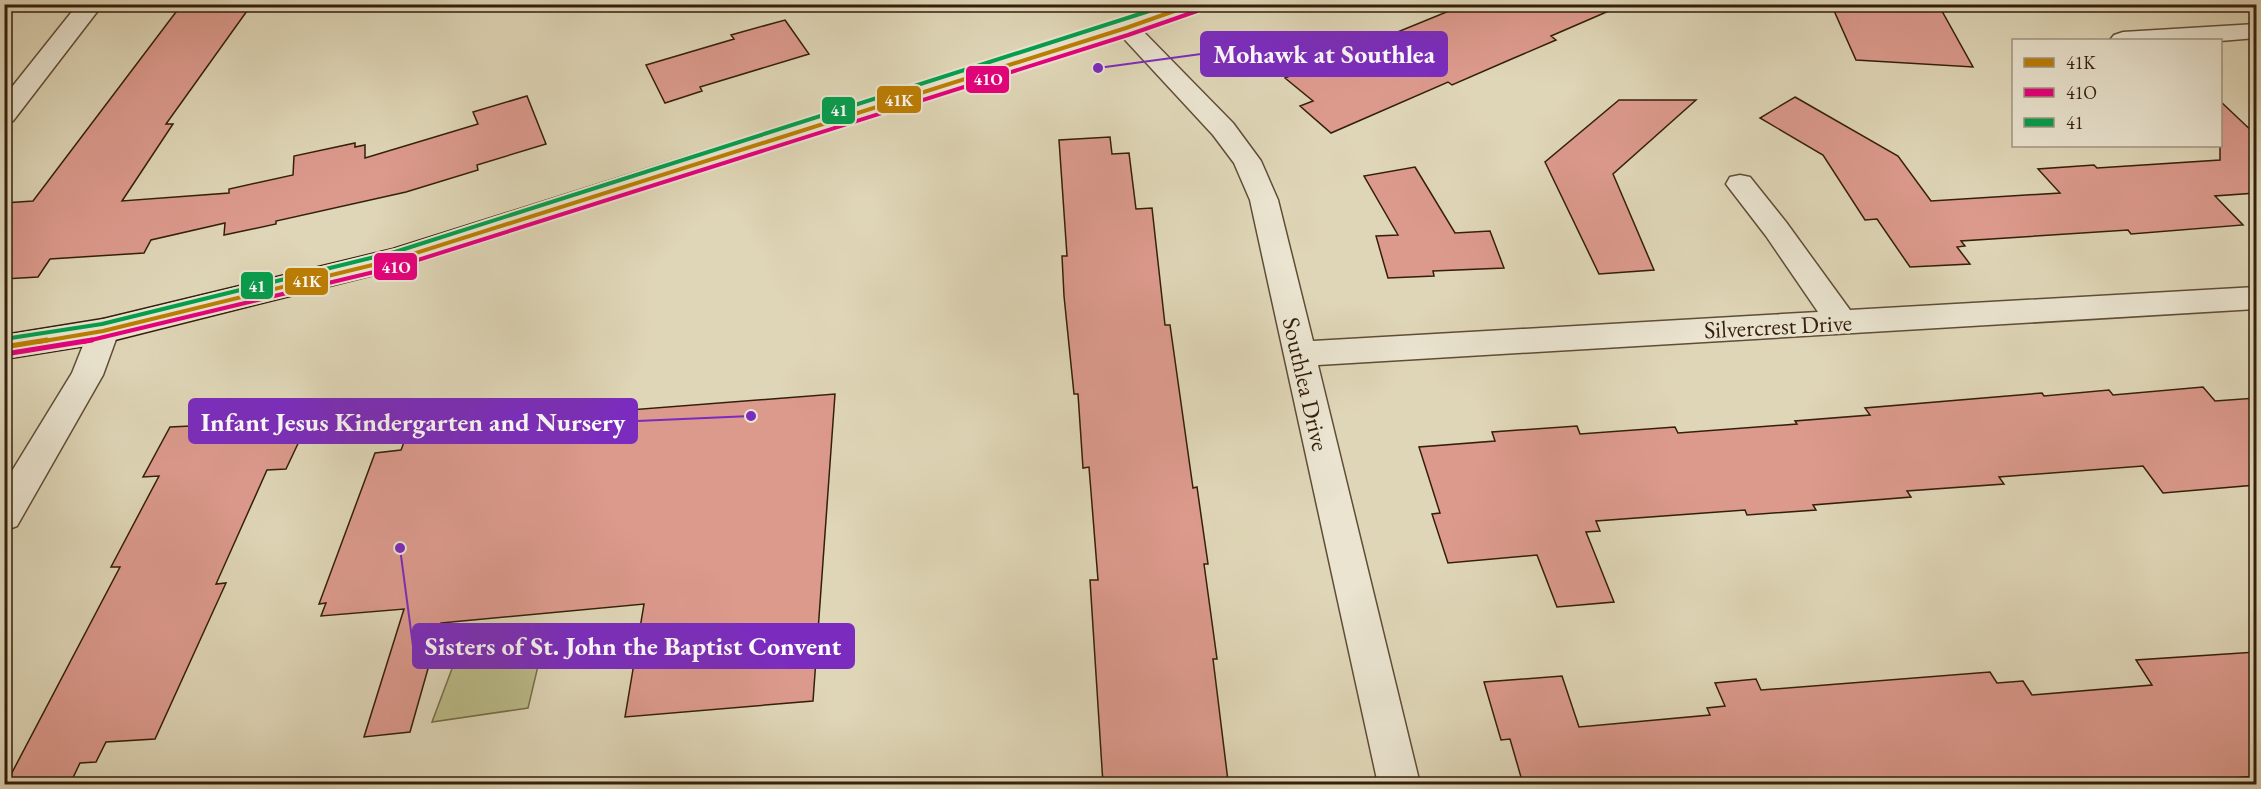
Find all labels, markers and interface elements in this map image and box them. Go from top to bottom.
callout: Mohawk at Southlea [1201,32,1447,76]
text: Mohawk at Southlea [1213,37,1436,71]
legend [2012,39,2222,147]
text: 41K [2066,51,2096,74]
line badge: 41O [965,65,1010,94]
text: 41O [973,69,1003,90]
text: 41O [2066,81,2097,104]
line badge: 41K [876,85,922,114]
text: 41K [884,90,914,111]
line badge: 41 [821,96,856,125]
text: 41 [831,100,847,121]
text: 41 [2066,111,2083,134]
line badge: 41O [373,252,418,281]
text: 41O [381,257,411,278]
line badge: 41K [284,267,329,296]
line badge: 41 [240,271,274,300]
text: 41K [292,271,322,292]
text: 41 [249,276,265,297]
street label: Silvercrest Drive [1703,307,1853,345]
street label: Southlea Drive [1276,314,1336,454]
callout: Infant Jesus Kindergarten and Nursery [189,399,637,443]
text: Infant Jesus Kindergarten and Nursery [201,405,626,439]
callout: Sisters of St. John the Baptist Convent [413,624,854,668]
text: Sisters of St. John the Baptist Convent [425,629,841,663]

